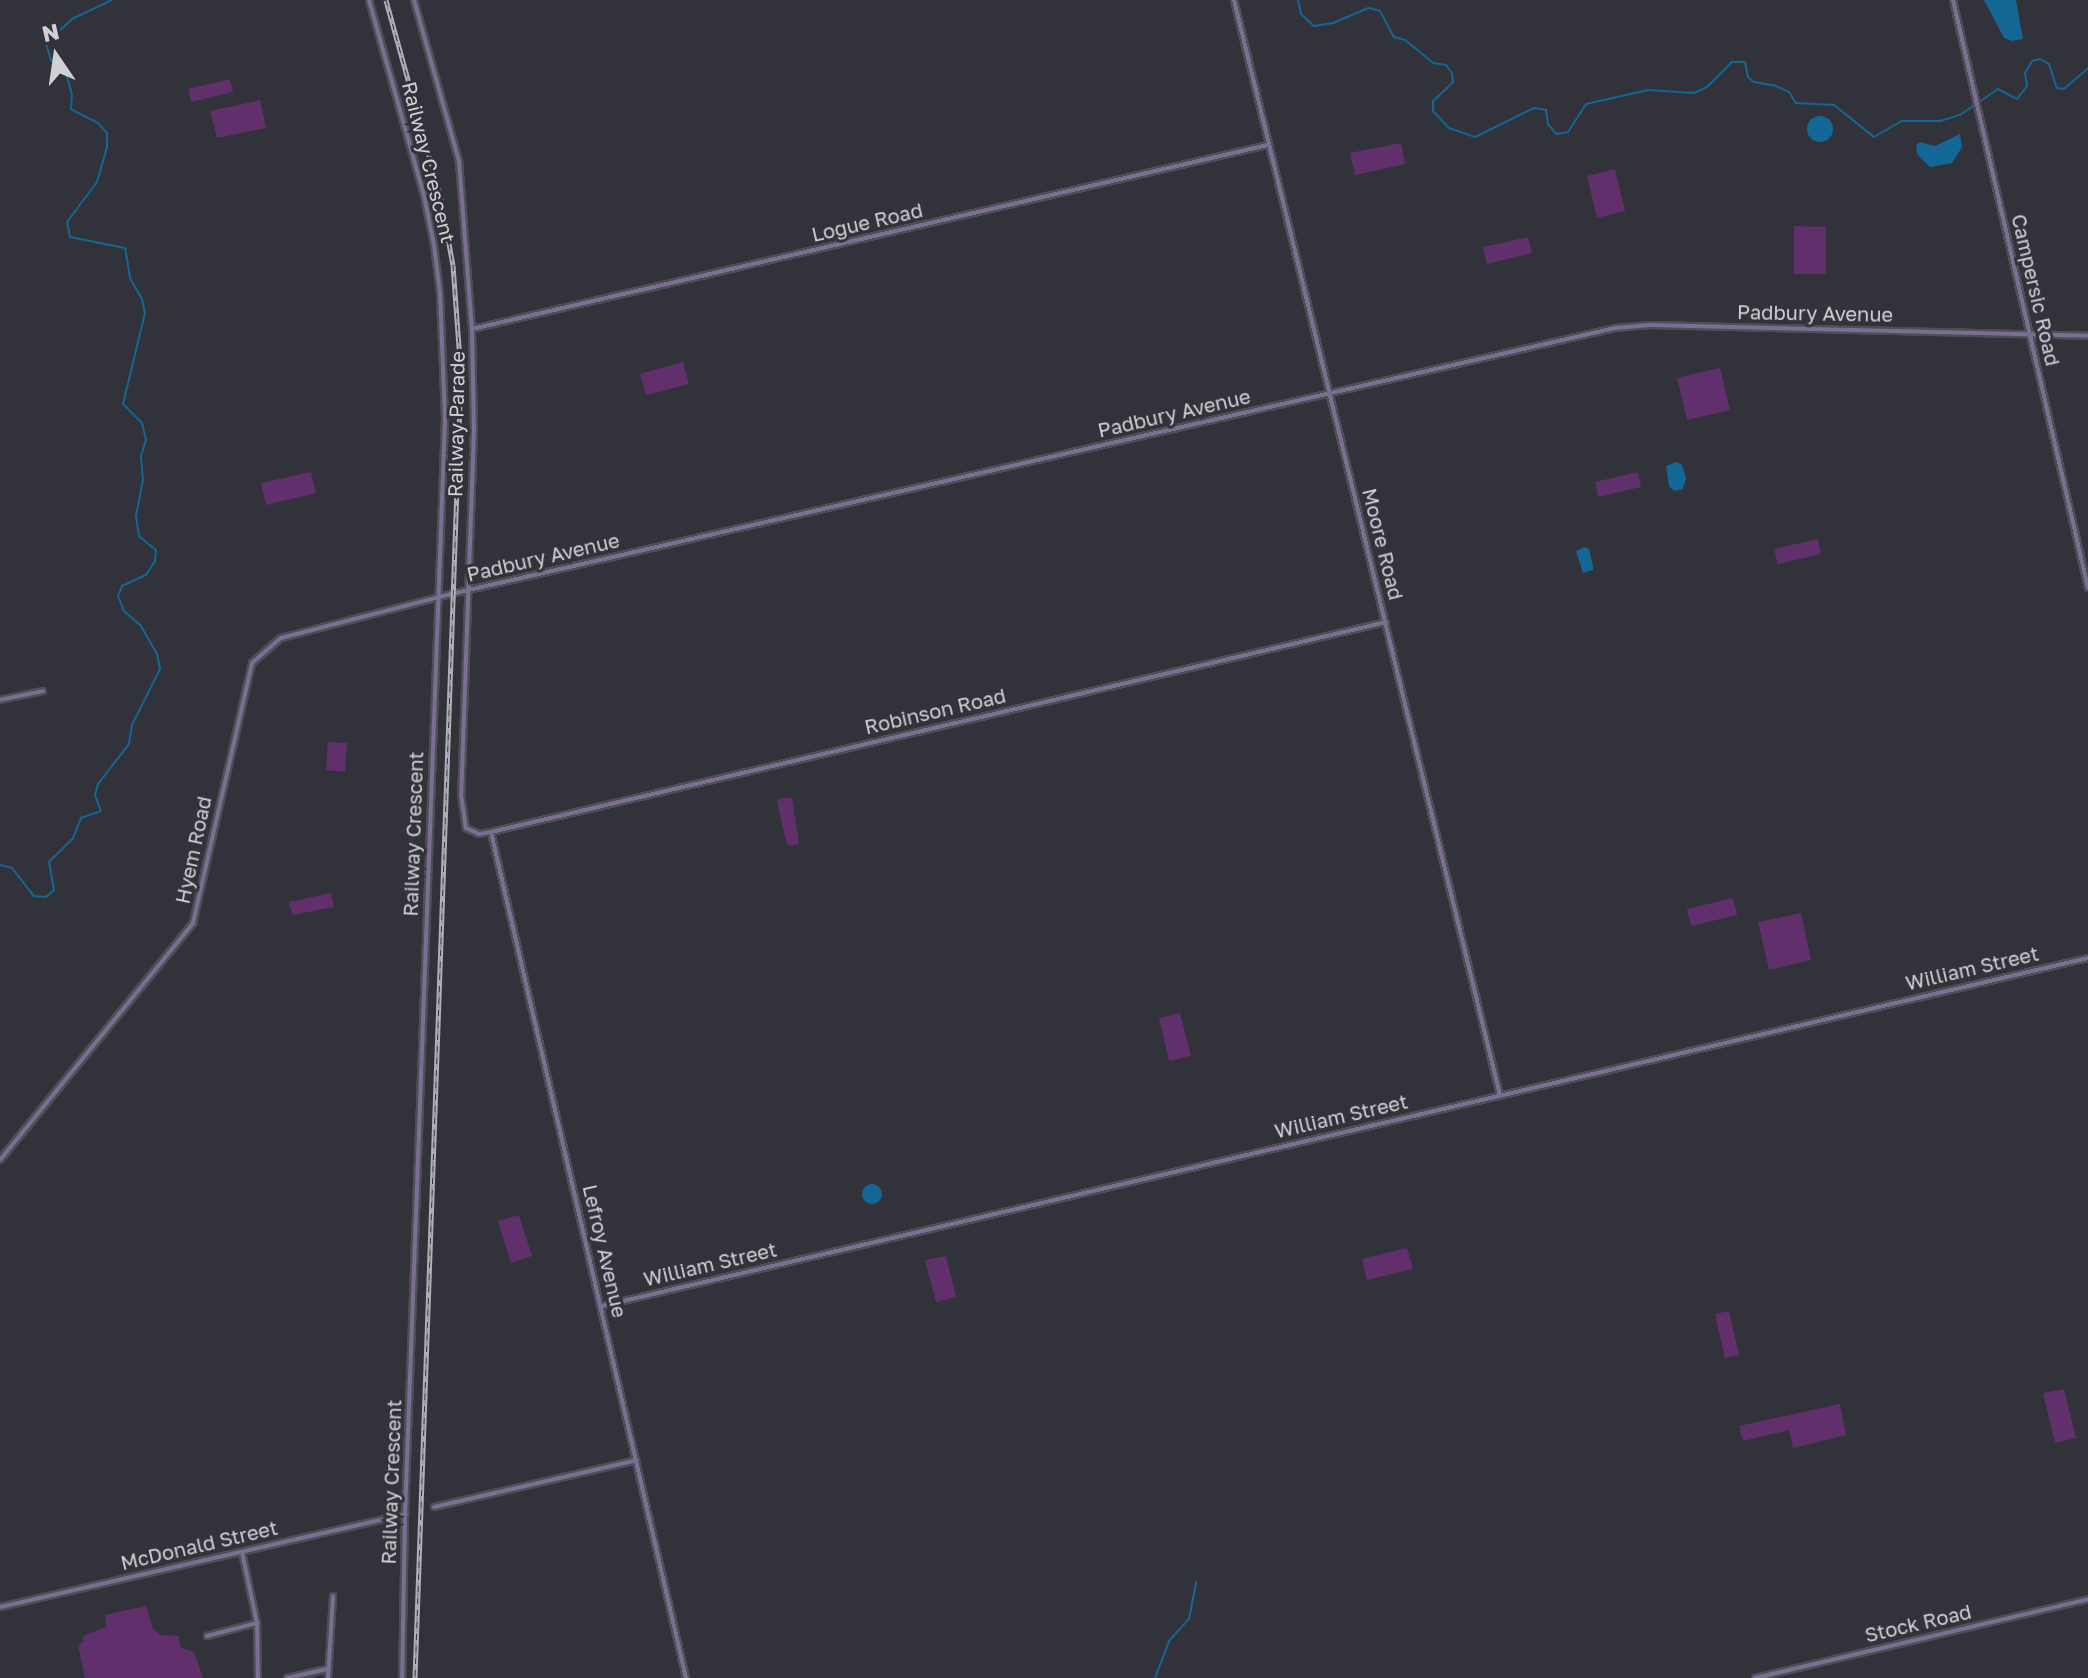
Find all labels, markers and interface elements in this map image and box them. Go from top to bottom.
north arrow [16,16,96,96]
text: N [39,17,62,47]
street label: Railway Crescent [397,79,461,245]
street label: Logue Road [809,198,925,246]
street label: Campersic Road [2007,212,2065,368]
street label: Padbury Avenue [1737,300,1893,326]
street label: Railway Parade [443,351,469,497]
street label: Padbury Avenue [1095,384,1253,442]
street label: Moore Road [1358,486,1408,602]
street label: Padbury Avenue [464,528,622,586]
street label: Robinson Road [862,683,1008,739]
street label: Railway Crescent [398,751,428,917]
street label: Hyem Road [170,794,216,906]
street label: William Street [1903,941,2041,995]
street label: William Street [1272,1089,1410,1143]
street label: Lefroy Avenue [578,1182,632,1320]
street label: William Street [641,1237,779,1291]
street label: Railway Crescent [376,1399,406,1565]
street label: McDonald Street [118,1515,280,1575]
street label: Stock Road [1862,1599,1974,1647]

